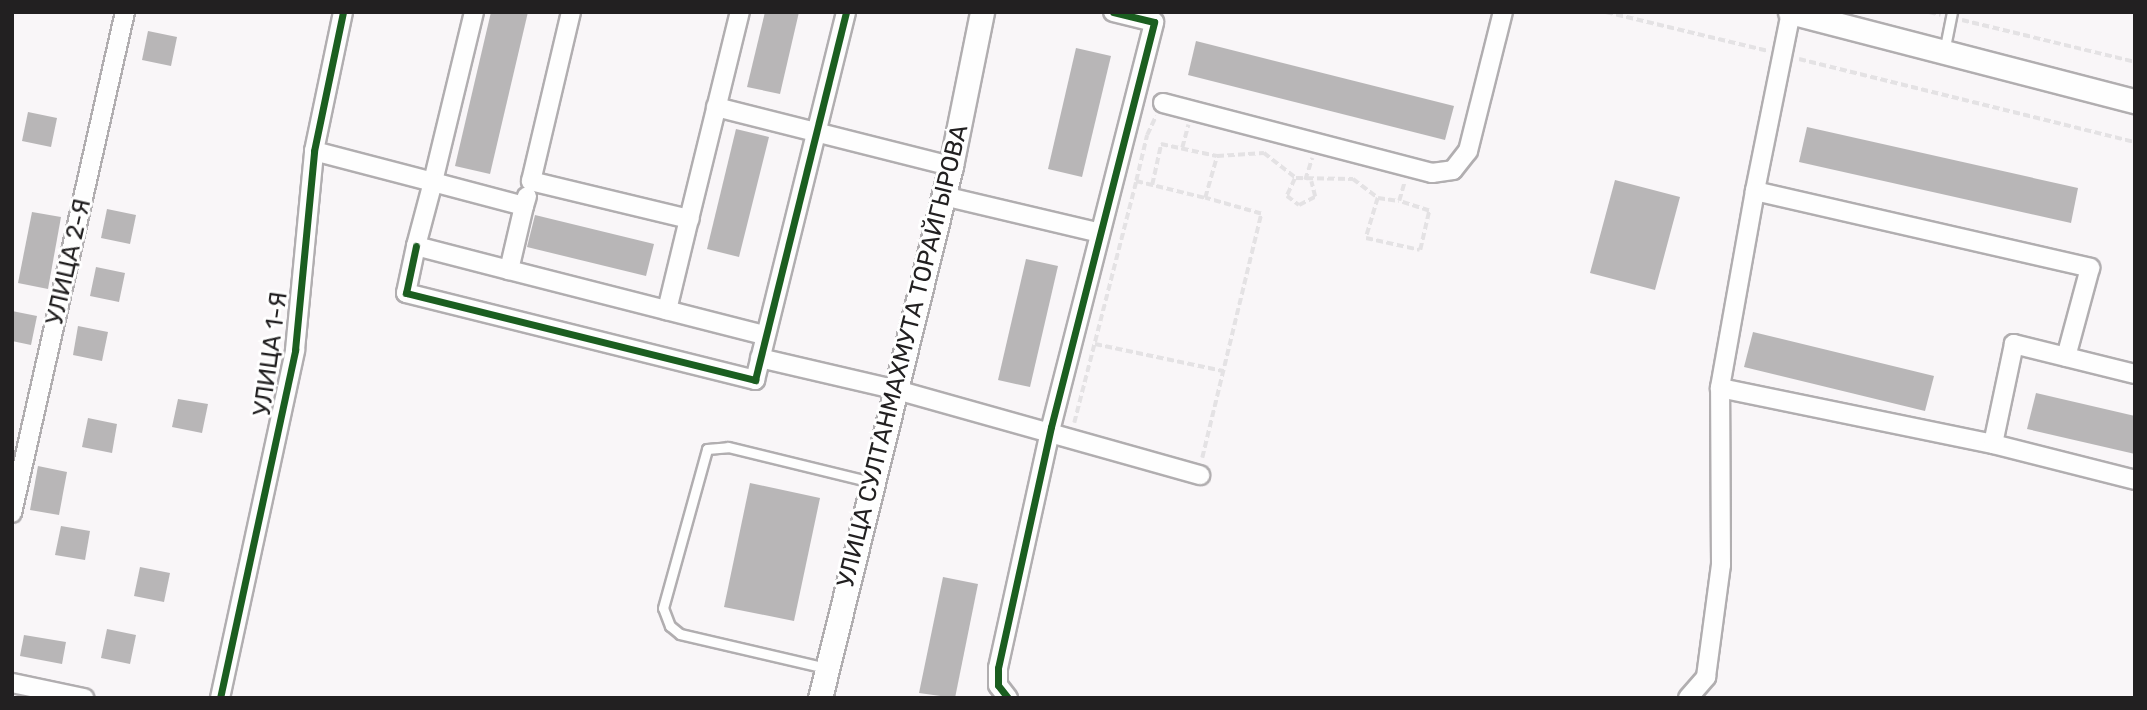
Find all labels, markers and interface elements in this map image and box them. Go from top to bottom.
street label: УЛИЦА СУЛТАНМАХМУТА ТОРАЙГЫРОВА [831,122,975,590]
street label: УЛИЦА 2-Я [40,196,98,328]
street label: УЛИЦА 1-Я [248,290,294,418]

